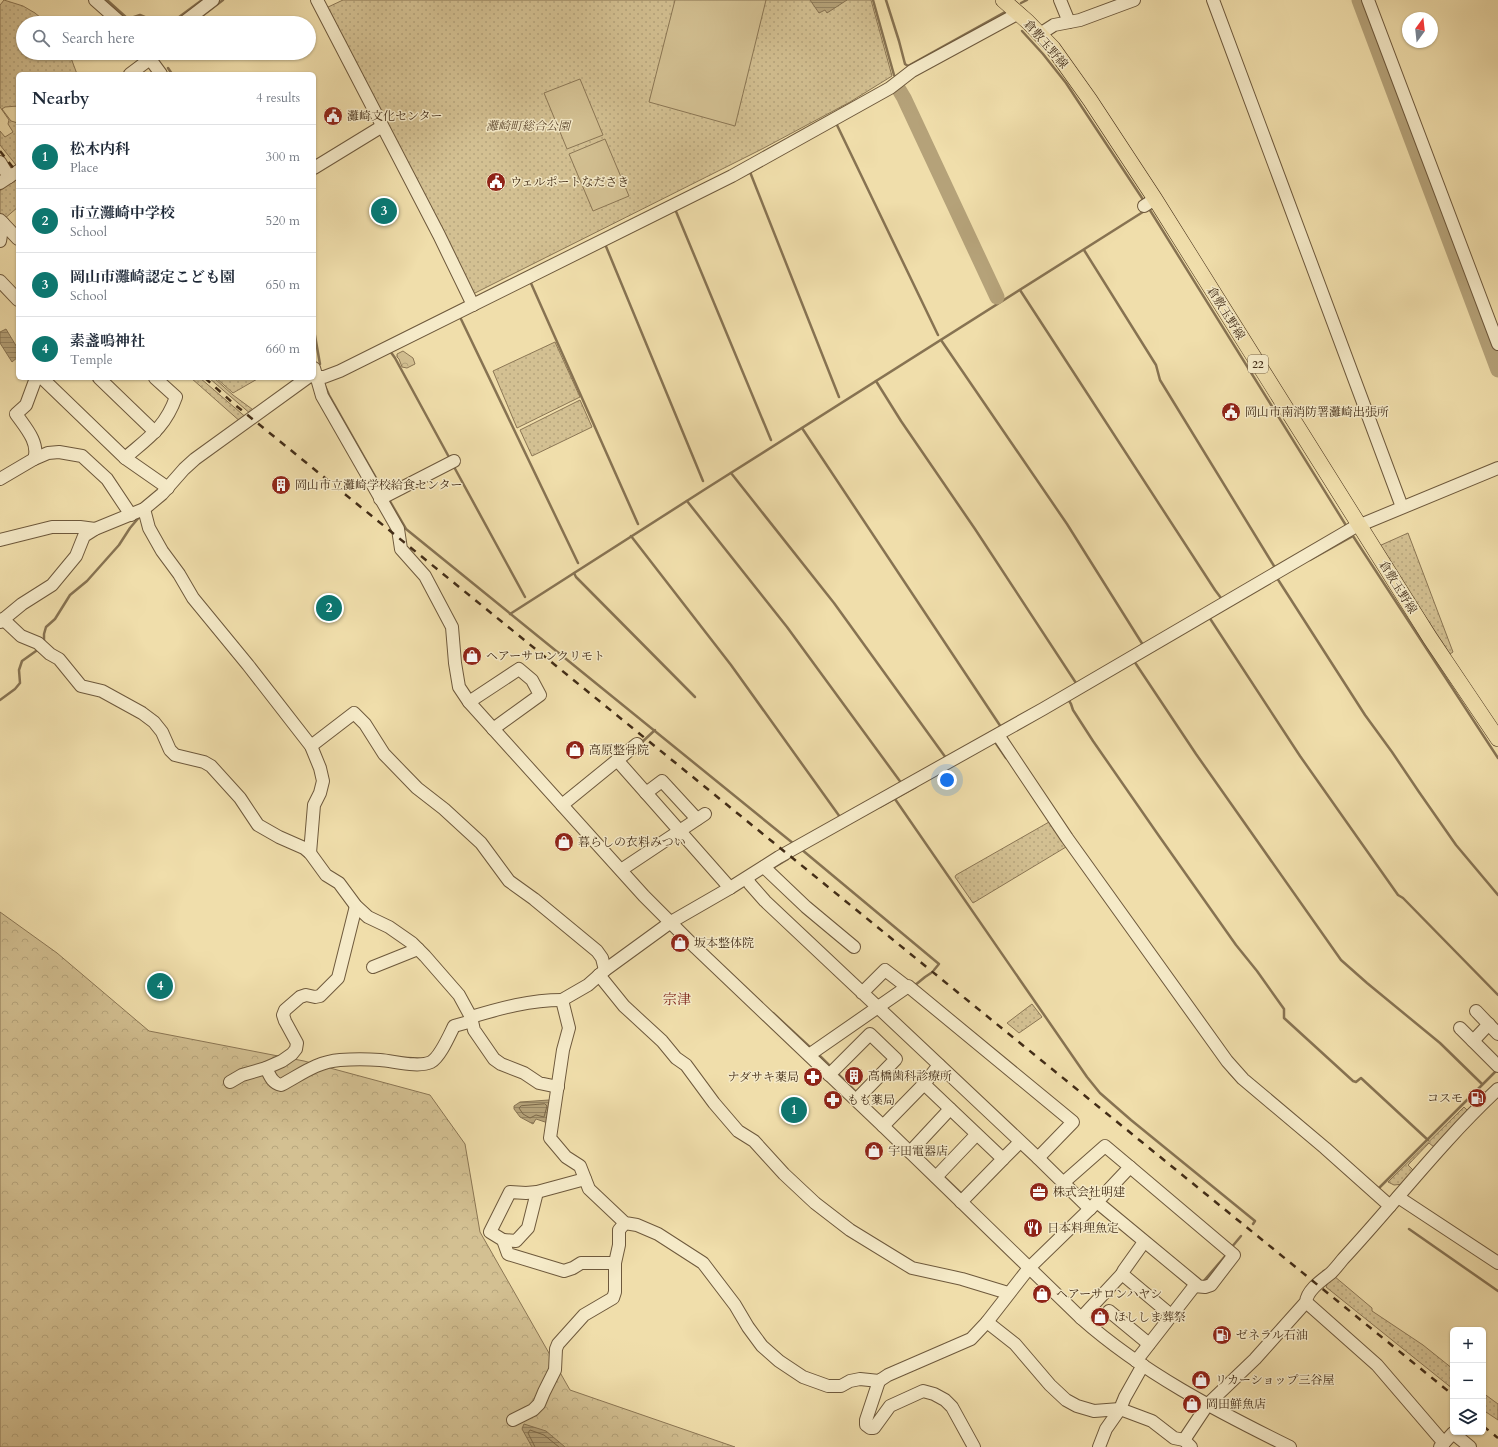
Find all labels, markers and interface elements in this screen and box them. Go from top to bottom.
north arrow [1402,12,1438,48]
search box [16,16,316,60]
street label: 倉敷玉野線 [1020,16,1072,72]
icon: search [30,27,52,49]
text: Search here [62,28,135,48]
text: Nearby [32,87,89,110]
text: 4 results [256,89,300,107]
public building icon: 灘崎文化センター [322,105,344,127]
place label: 灘崎文化センター [347,108,443,124]
park label: 灘崎町総合公園 [486,118,572,134]
text: 松木内科 [70,139,130,159]
text: 1 [42,148,48,166]
text: 300 m [266,148,300,166]
text: Place [70,159,98,177]
public building icon: ウェルポートなださき [485,171,507,193]
place label: ウェルポートなださき [510,174,630,190]
pin: 3 [371,196,397,226]
text: 市立灘崎中学校 [70,203,175,223]
text: 2 [42,212,48,230]
text: 520 m [266,212,300,230]
text: School [70,223,107,241]
text: 岡山市灘崎認定こども園 [70,267,235,287]
text: 3 [42,276,48,294]
text: 650 m [266,276,300,294]
street label: 倉敷玉野線 [1203,283,1249,343]
text: School [70,287,107,305]
text: 素盞嗚神社 [70,331,145,351]
text: 4 [42,340,48,358]
text: 660 m [266,340,300,358]
text: Temple [70,351,113,369]
road number: 22 [1248,355,1268,373]
public building icon: 岡山市南消防署灘崎出張所 [1220,401,1242,423]
place label: 岡山市南消防署灘崎出張所 [1245,404,1389,420]
building icon: 岡山市立灘崎学校給食センター [270,474,292,496]
place label: 岡山市立灘崎学校給食センター [295,477,463,493]
street label: 倉敷玉野線 [1375,557,1421,617]
pin: 2 [316,593,342,623]
shop icon: ヘアーサロンクリモト [461,645,483,667]
place label: ヘアーサロンクリモト [486,648,605,664]
shop icon: 高原整骨院 [564,739,586,761]
place label: 高原整骨院 [589,742,649,758]
your location [937,770,957,790]
shop icon: 暮らしの衣料みつい [553,831,575,853]
place label: 暮らしの衣料みつい [578,834,686,850]
shop icon: 坂本整体院 [669,932,691,954]
place label: 坂本整体院 [694,935,754,951]
pin: 4 [147,971,173,1001]
district label: 宗津 [663,990,691,1009]
building icon: 高橋歯科診療所 [843,1065,865,1087]
pharmacy icon: ナダサキ薬局 [802,1066,824,1088]
place label: 高橋歯科診療所 [868,1068,952,1084]
place label: ナダサキ薬局 [728,1069,799,1085]
fuel station icon: コスモ [1466,1087,1488,1109]
pharmacy icon: もも薬局 [822,1089,844,1111]
place label: コスモ [1427,1090,1463,1106]
place label: もも薬局 [847,1092,895,1108]
pin: 1 [781,1095,807,1125]
shop icon: 宇田電器店 [863,1140,885,1162]
place label: 宇田電器店 [888,1143,948,1159]
office icon: 株式会社明建 [1028,1181,1050,1203]
place label: 株式会社明建 [1053,1184,1125,1200]
restaurant icon: 日本料理魚定 [1022,1217,1044,1239]
place label: 日本料理魚定 [1047,1220,1119,1236]
shop icon: ヘアーサロンハヤシ [1031,1283,1053,1305]
place label: ヘアーサロンハヤシ [1056,1286,1162,1302]
shop icon: ほししま葬祭 [1089,1306,1111,1328]
place label: ほししま葬祭 [1114,1309,1186,1325]
fuel station icon: ゼネラル石油 [1211,1324,1233,1346]
place label: ゼネラル石油 [1236,1327,1308,1343]
map controls [1450,1327,1486,1435]
button: + [1450,1327,1486,1363]
button: − [1450,1363,1486,1399]
shop icon: リカーショップ三谷屋 [1190,1369,1212,1391]
place label: リカーショップ三谷屋 [1215,1372,1334,1388]
shop icon: 岡田鮮魚店 [1181,1393,1203,1415]
place label: 岡田鮮魚店 [1206,1396,1266,1412]
button: layers [1450,1399,1486,1435]

